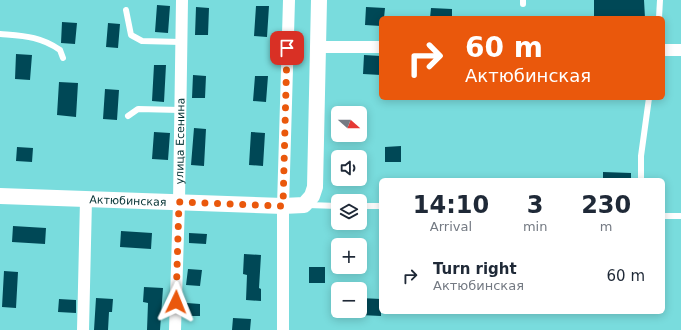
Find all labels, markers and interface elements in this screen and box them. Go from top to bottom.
pin [270,31,304,65]
text: 60 m [465,31,543,64]
icon: right [399,32,451,84]
icon: arrive [276,37,298,59]
text: Актюбинская [465,65,591,86]
street label: улица Есенина [173,98,187,184]
north arrow [331,106,367,142]
map controls [331,106,367,318]
button: sound [331,150,367,186]
text: 14:10 [413,191,489,219]
text: 3 [527,191,543,219]
text: 230 [581,191,631,219]
street label: Актюбинская [89,193,167,208]
button: layers [331,194,367,230]
text: Arrival [430,219,472,234]
text: min [523,219,547,234]
text: m [600,219,613,234]
button: + [331,238,367,274]
text: Turn right [433,260,517,278]
icon: right [399,265,421,287]
text: 60 m [607,267,645,285]
text: Актюбинская [433,278,524,293]
position arrow [155,281,197,323]
button: − [331,282,367,318]

